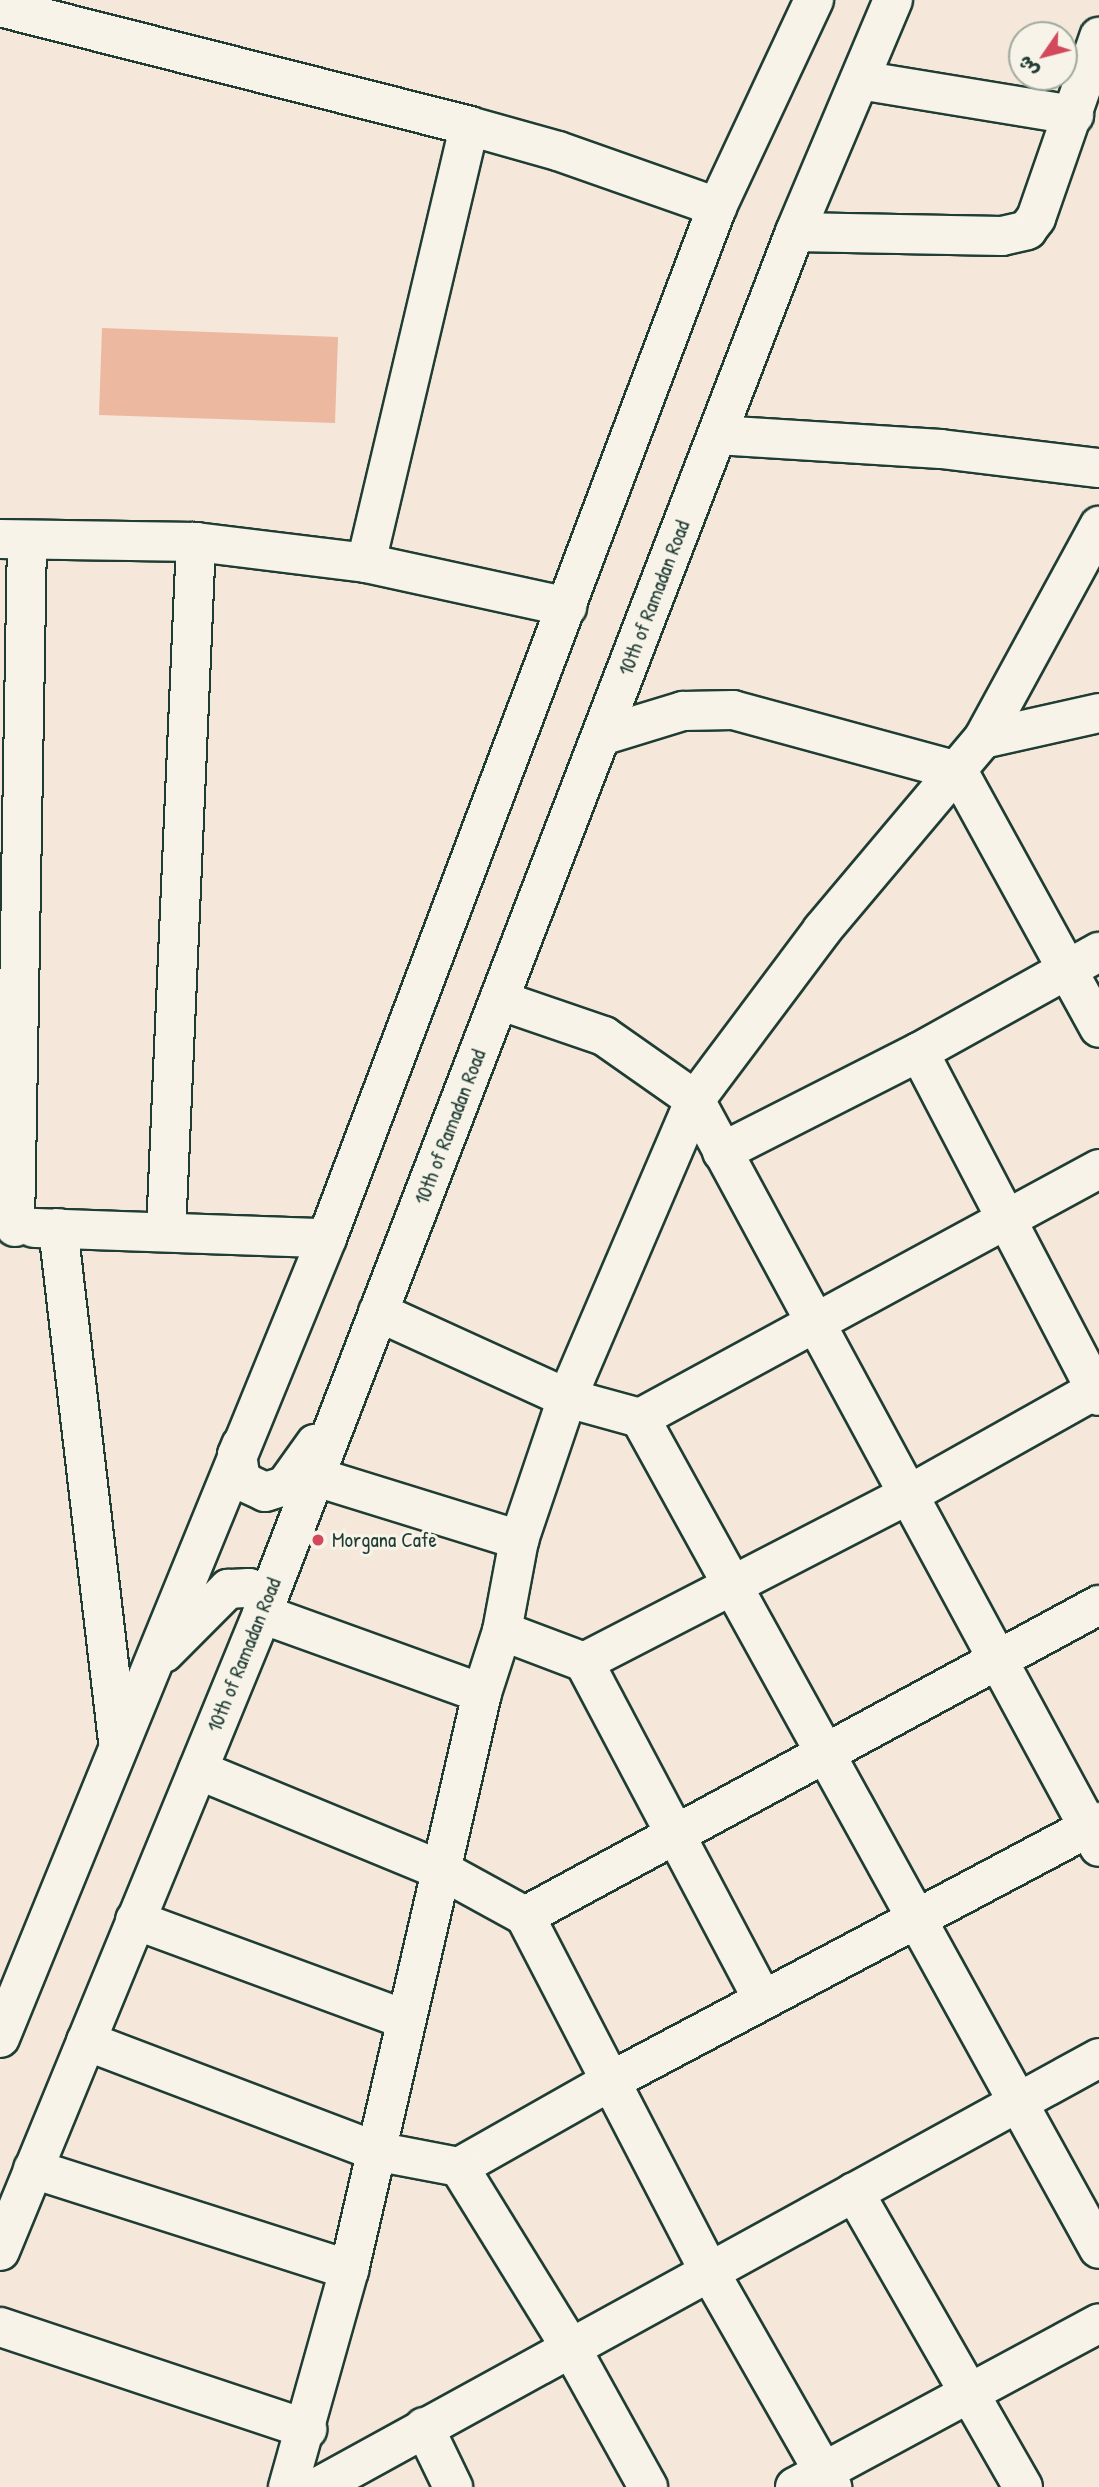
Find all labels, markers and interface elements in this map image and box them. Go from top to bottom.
north arrow [1008,21,1078,91]
text: ش [1011,51,1044,83]
street label: 10th of Ramadan Road [613,517,695,679]
street label: 10th of Ramadan Road [409,1046,491,1208]
place label: Morgana Cafe [332,1527,437,1553]
marker: Morgana Cafe [310,1532,326,1548]
street label: 10th of Ramadan Road [202,1574,286,1736]

